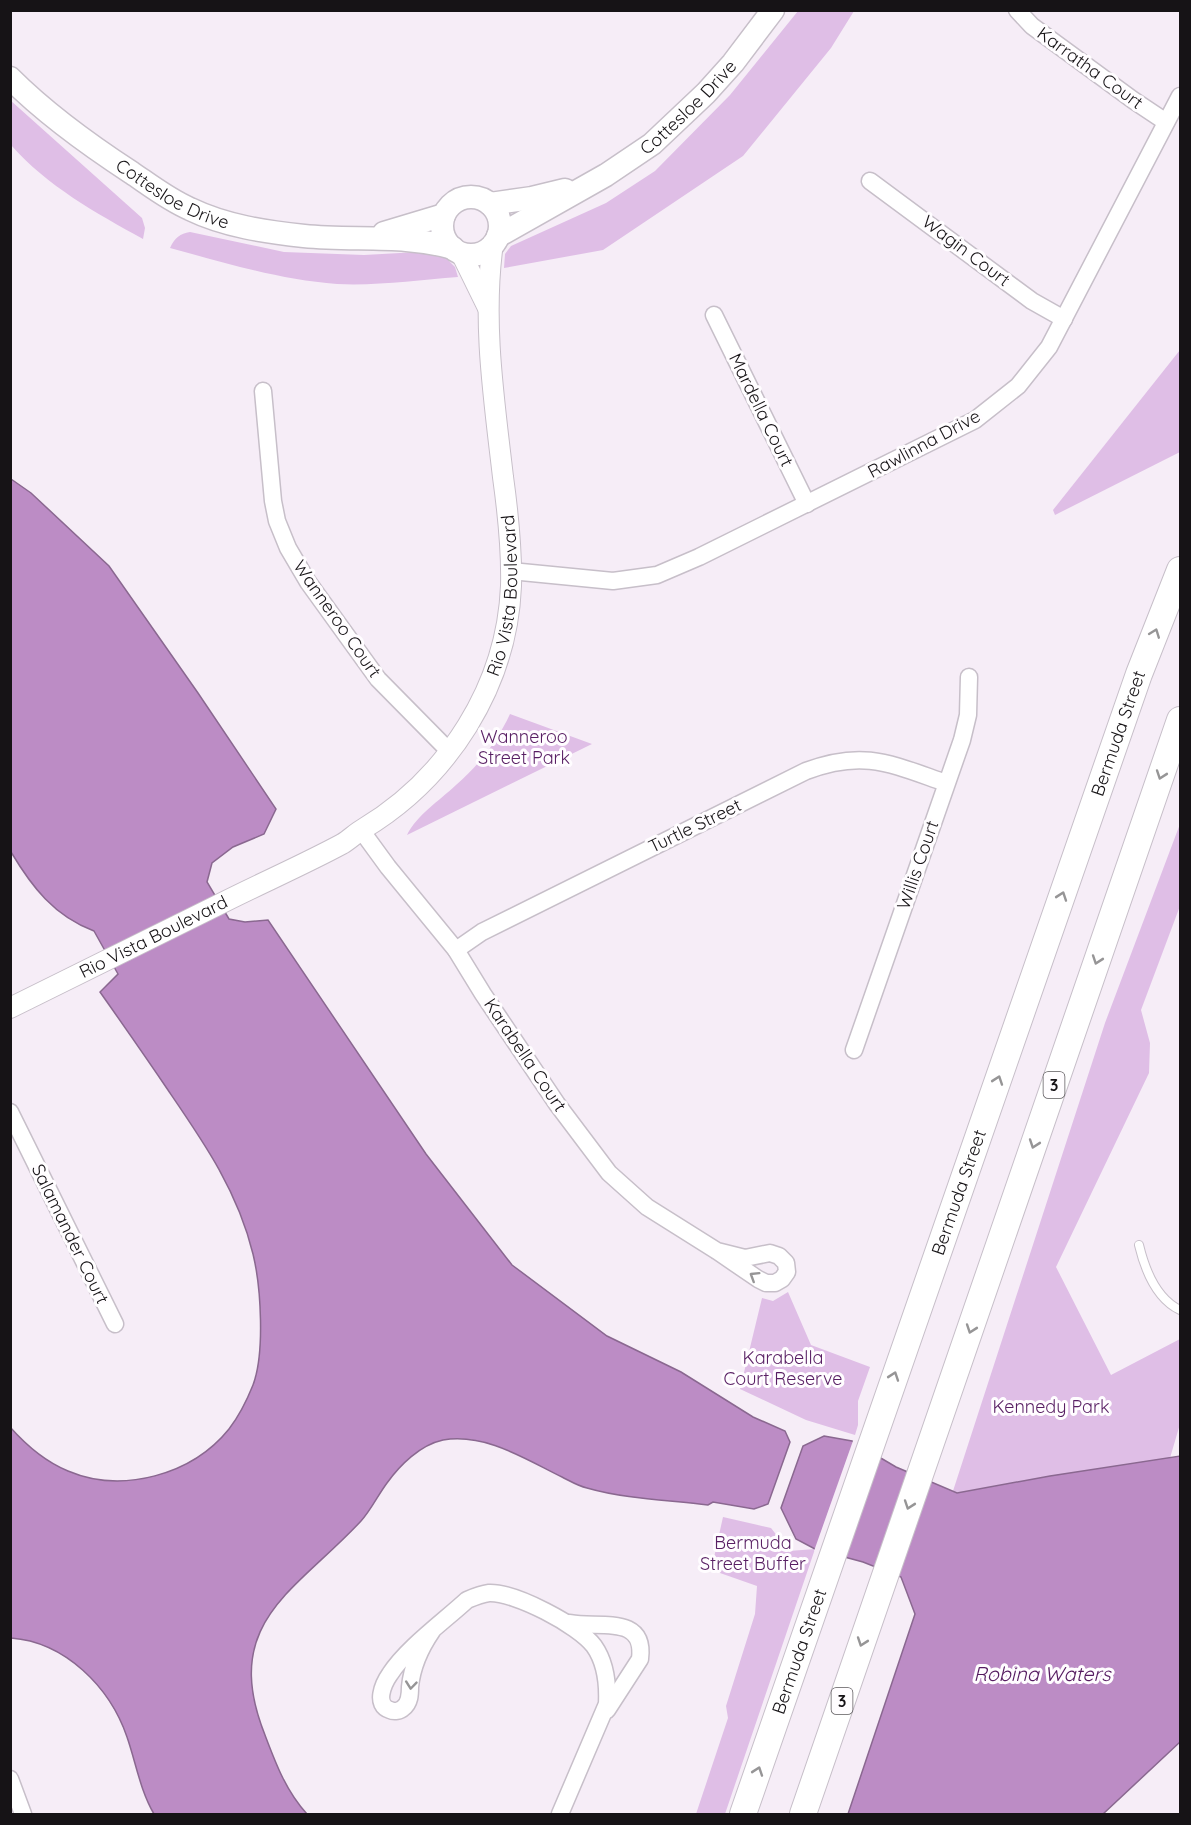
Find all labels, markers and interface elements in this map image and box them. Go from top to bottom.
street label: Karratha Court [1033,21,1148,114]
street label: Cottesloe Drive [635,55,741,160]
street label: Cottesloe Drive [112,154,232,234]
street label: Wagin Court [918,210,1015,291]
street label: Mardella Court [724,349,799,470]
street label: Rawlinna Drive [863,404,984,483]
street label: Rio Vista Boulevard [481,514,522,679]
street label: Wanneroo Court [288,556,386,682]
one-way arrow [1148,628,1160,639]
street label: Bermuda Street [1085,667,1150,799]
park label: Wanneroo Street Park [478,725,570,769]
one-way arrow [1155,770,1168,780]
street label: Turtle Street [645,793,745,858]
street label: Willis Court [892,817,943,912]
street label: Rio Vista Boulevard [75,890,231,983]
one-way arrow [1054,891,1067,902]
one-way arrow [1092,954,1105,965]
street label: Karabella Court [479,994,572,1116]
road number: 3 [1044,1072,1064,1098]
one-way arrow [991,1075,1003,1086]
street label: Bermuda Street [926,1126,991,1258]
one-way arrow [1029,1138,1041,1149]
street label: Salamander Court [27,1160,114,1307]
one-way arrow [750,1273,761,1284]
one-way arrow [965,1323,978,1334]
park label: Karabella Court Reserve [724,1346,843,1390]
one-way arrow [887,1371,900,1382]
park label: Kennedy Park [992,1395,1110,1418]
one-way arrow [904,1499,917,1510]
park label: Bermuda Street Buffer [700,1531,806,1575]
street label: Bermuda Street [767,1585,831,1717]
one-way arrow [857,1636,870,1647]
water label: Robina Waters [973,1661,1112,1686]
one-way arrow [405,1680,418,1689]
road number: 3 [832,1688,852,1714]
one-way arrow [750,1766,763,1777]

